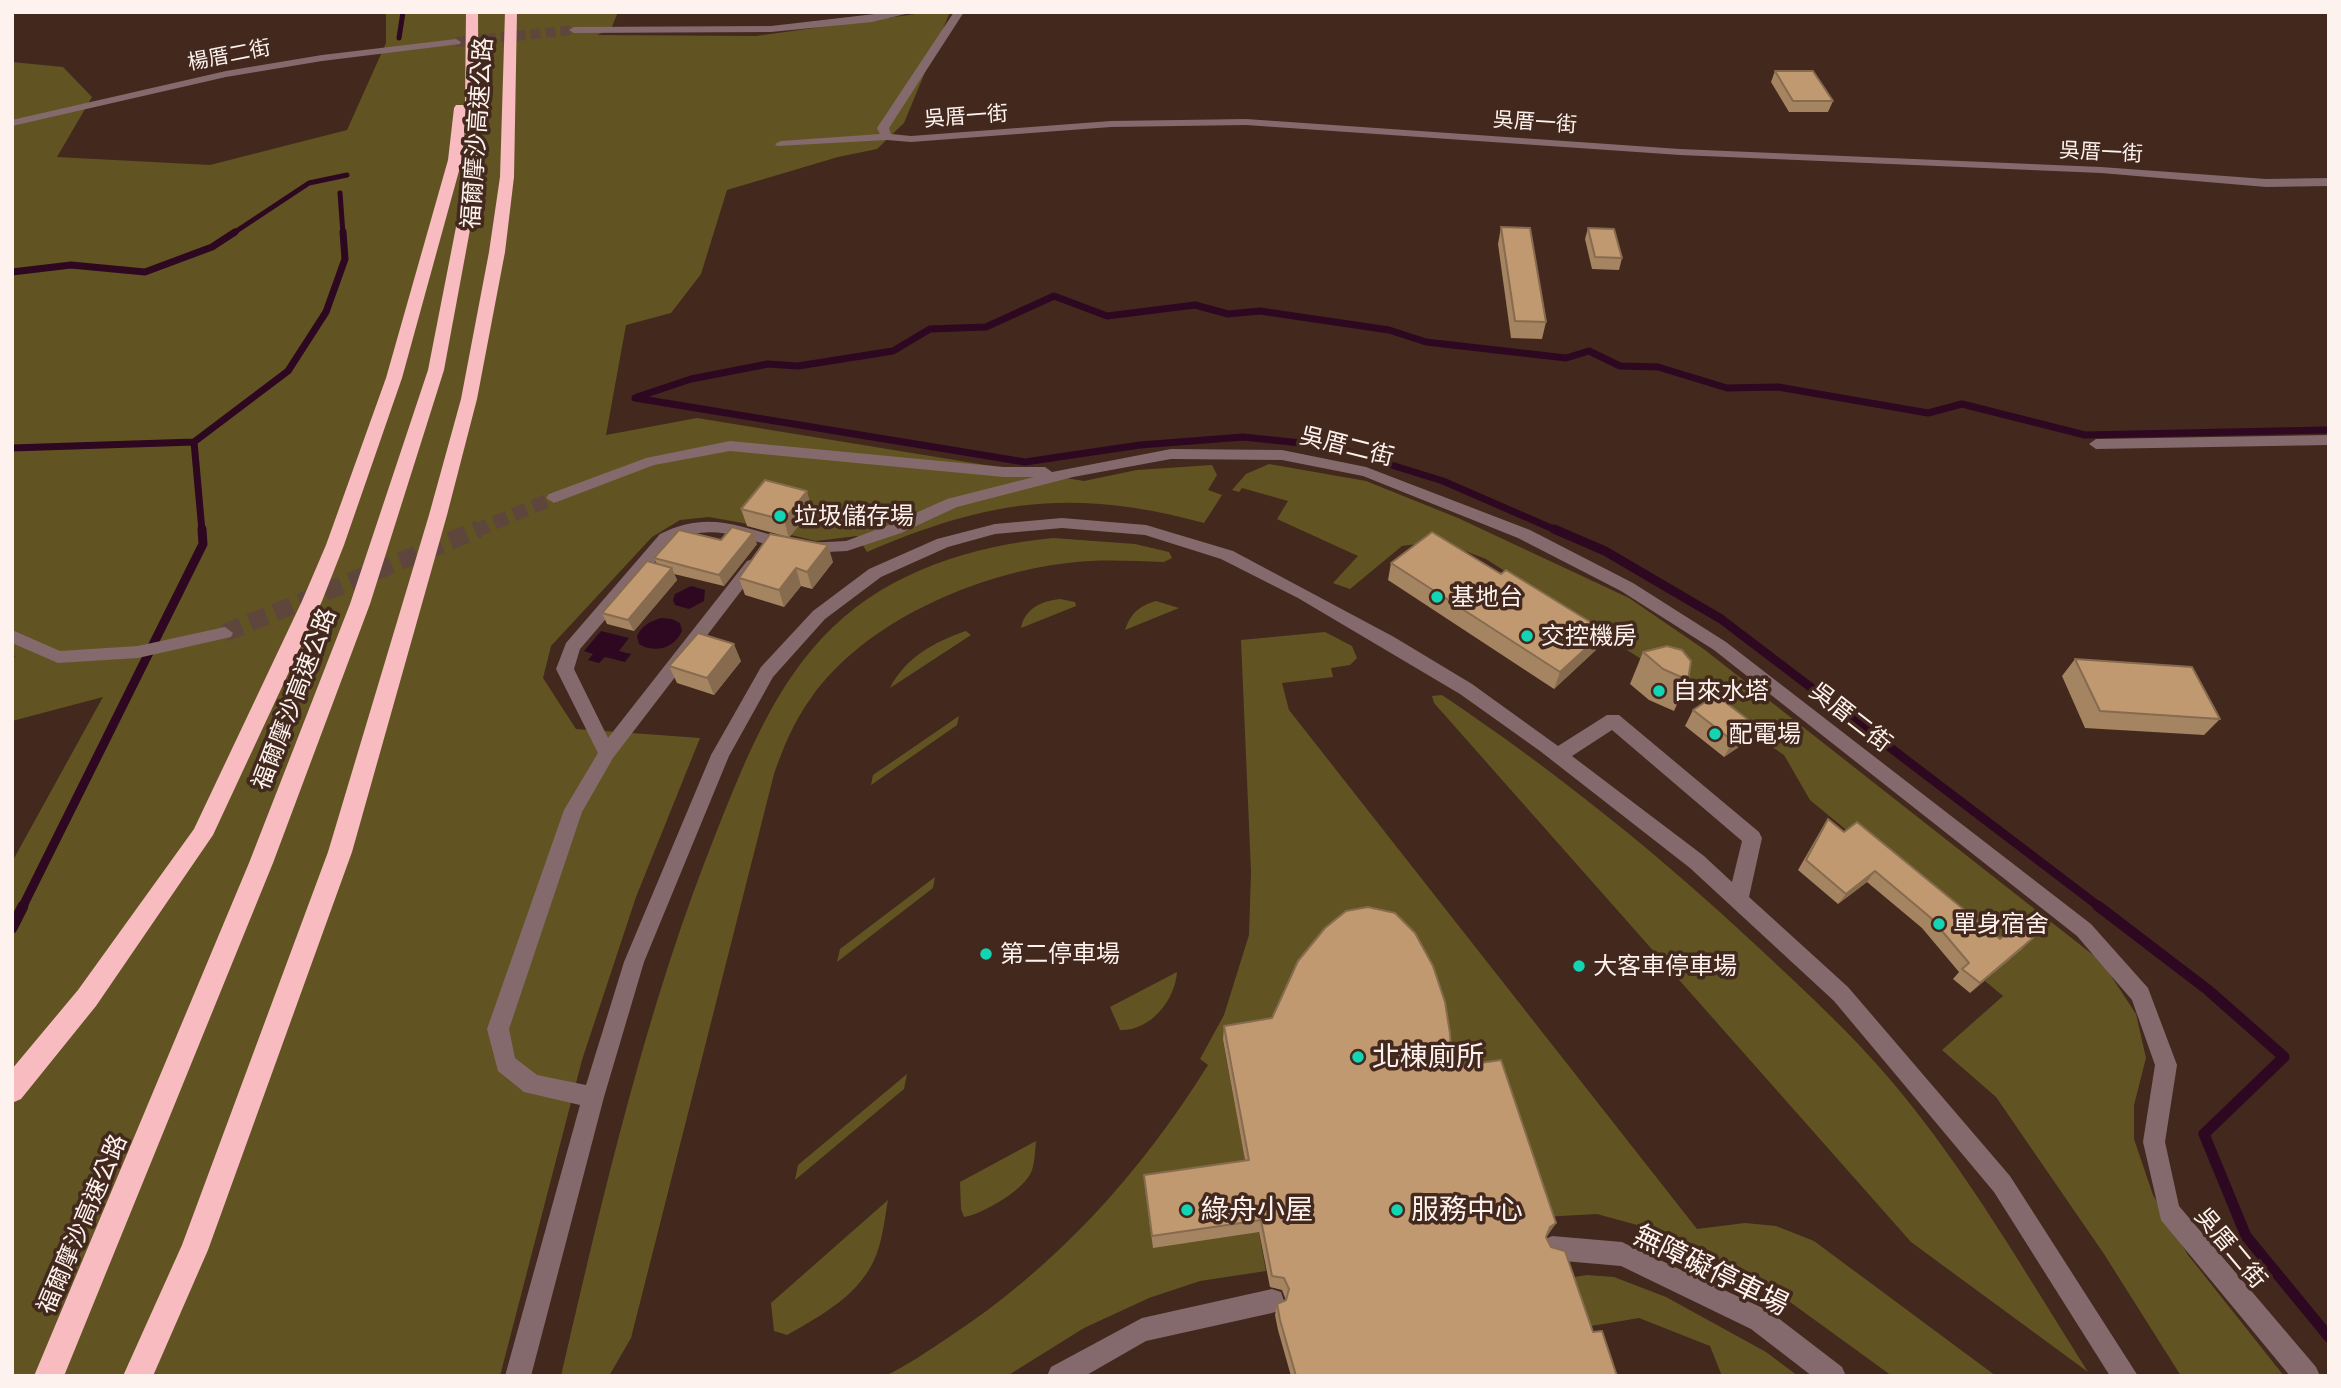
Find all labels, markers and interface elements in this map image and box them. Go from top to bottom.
street label: 楊厝二街 [185,35,273,75]
street label: 福爾摩沙高速公路 [456,36,498,230]
street label: 吳厝一街 [923,101,1009,131]
street label: 吳厝一街 [1492,107,1578,137]
street label: 吳厝一街 [2058,137,2144,167]
street label: 吳厝二街 [1297,420,1397,472]
place label: 垃圾儲存場 [794,502,914,530]
marker: 垃圾儲存場 [772,508,788,524]
place label: 基地台 [1451,583,1523,611]
marker: 基地台 [1429,589,1445,605]
street label: 福爾摩沙高速公路 [246,604,342,794]
place label: 交控機房 [1541,622,1637,650]
marker: 交控機房 [1519,628,1535,644]
street label: 吳厝二街 [1804,676,1898,758]
place label: 自來水塔 [1673,677,1769,705]
marker: 自來水塔 [1651,683,1667,699]
place label: 配電場 [1729,720,1801,748]
marker: 配電場 [1707,726,1723,742]
place label: 單身宿舍 [1953,910,2049,938]
marker: 單身宿舍 [1931,916,1947,932]
place label: 第二停車場 [1000,940,1120,968]
marker: 第二停車場 [978,946,994,962]
place label: 大客車停車場 [1593,952,1737,980]
marker: 大客車停車場 [1571,958,1587,974]
place label: 北棟廁所 [1372,1040,1484,1074]
marker: 北棟廁所 [1350,1049,1366,1065]
street label: 福爾摩沙高速公路 [31,1130,133,1318]
place label: 綠舟小屋 [1201,1193,1313,1227]
place label: 服務中心 [1411,1193,1523,1227]
marker: 綠舟小屋 [1179,1202,1195,1218]
marker: 服務中心 [1389,1202,1405,1218]
street label: 吳厝二街 [2189,1202,2273,1294]
street label: 無障礙停車場 [1628,1218,1794,1322]

